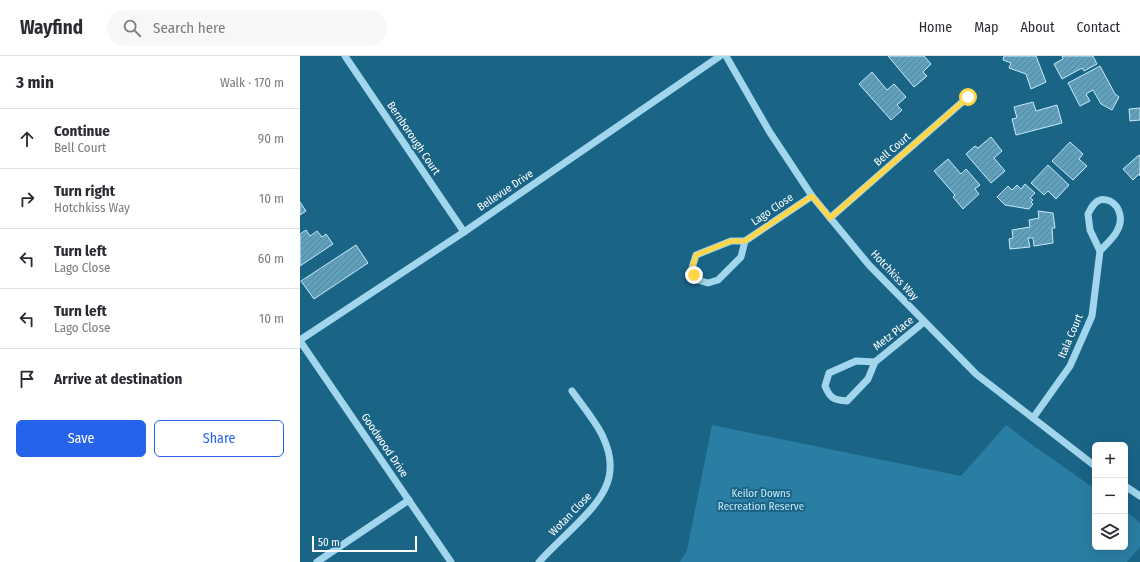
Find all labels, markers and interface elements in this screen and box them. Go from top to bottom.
search box [107,10,387,46]
text: Wayfind [20,16,83,39]
icon: search [121,17,143,39]
text: Search here [153,19,225,37]
text: Home [919,19,952,36]
text: Map [974,19,998,36]
text: About [1020,19,1055,36]
text: Contact [1077,19,1120,36]
text: 3 min [16,72,54,93]
text: Walk · 170 m [220,75,284,90]
route start [959,88,977,106]
street label: Bernborough Court [384,99,443,178]
text: Continue [54,122,110,140]
icon: ahead [16,128,38,150]
street label: Bell Court [871,130,914,169]
text: 90 m [258,131,284,146]
text: Bell Court [54,140,106,155]
street label: Bellevue Drive [475,167,536,214]
text: Turn right [54,182,115,200]
icon: right [16,188,38,210]
text: 10 m [259,191,284,206]
street label: Lago Close [749,191,796,228]
text: Hotchkiss Way [54,200,130,215]
text: Turn left [54,242,107,260]
street label: Hotchkiss Way [868,247,921,303]
icon: left [16,248,38,270]
text: 60 m [258,251,284,266]
text: Lago Close [54,260,110,275]
route end [685,266,703,284]
text: Turn left [54,302,107,320]
icon: left [16,308,38,330]
text: 10 m [259,311,284,326]
street label: Itala Court [1055,312,1086,360]
street label: Metz Place [871,314,916,353]
text: Lago Close [54,320,110,335]
icon: arrive [16,368,38,390]
text: Arrive at destination [54,370,182,388]
street label: Goodwood Drive [358,411,411,480]
button: Save [16,420,146,457]
button: Share [154,420,284,457]
map controls [1092,442,1128,550]
button: + [1092,442,1128,478]
button: − [1092,478,1128,514]
park label: Keilor Downs Recreation Reserve [718,487,804,513]
street label: Wotan Close [546,490,594,539]
button: layers [1092,514,1128,550]
scale bar [312,534,417,553]
text: 50 m [318,536,340,549]

